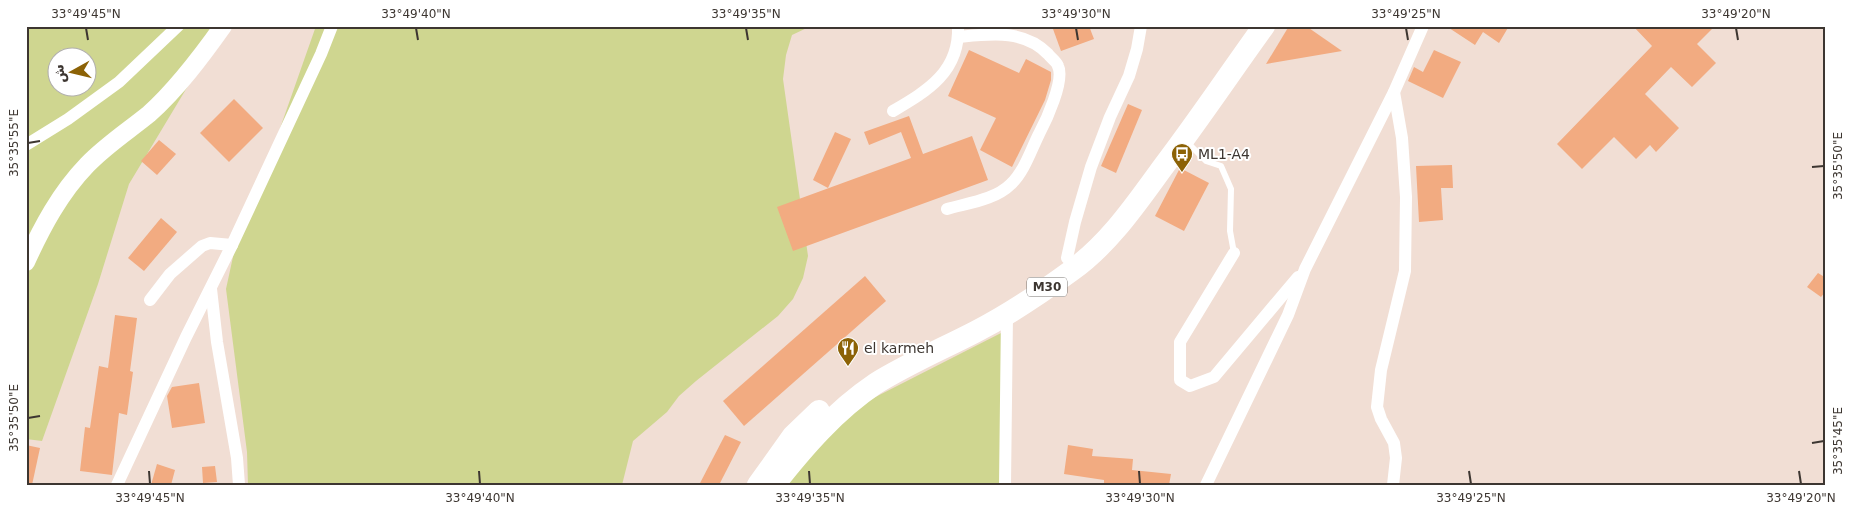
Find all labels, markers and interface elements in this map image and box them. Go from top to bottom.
text: 33°49'45"N [51,7,121,21]
text: 33°49'40"N [381,7,451,21]
text: 33°49'35"N [711,7,781,21]
text: 33°49'30"N [1041,7,1111,21]
text: 33°49'25"N [1371,7,1441,21]
text: 33°49'20"N [1701,7,1771,21]
north arrow [48,48,98,98]
text: ش [50,63,68,84]
text: 35°35'55"E [7,109,21,177]
text: 35°35'50"E [1831,132,1845,200]
bus stop icon: ML1-A4 [1170,142,1194,173]
place label: ML1-A4 [1198,146,1250,162]
road number: M30 [1027,278,1067,296]
restaurant icon: el karmeh [836,336,860,367]
place label: el karmeh [864,340,934,356]
text: 35°35'50"E [7,384,21,452]
text: 35°35'45"E [1831,407,1845,475]
text: 33°49'45"N [115,491,185,505]
text: 33°49'40"N [445,491,515,505]
text: 33°49'35"N [775,491,845,505]
text: 33°49'30"N [1105,491,1175,505]
text: 33°49'25"N [1436,491,1506,505]
text: 33°49'20"N [1766,491,1836,505]

